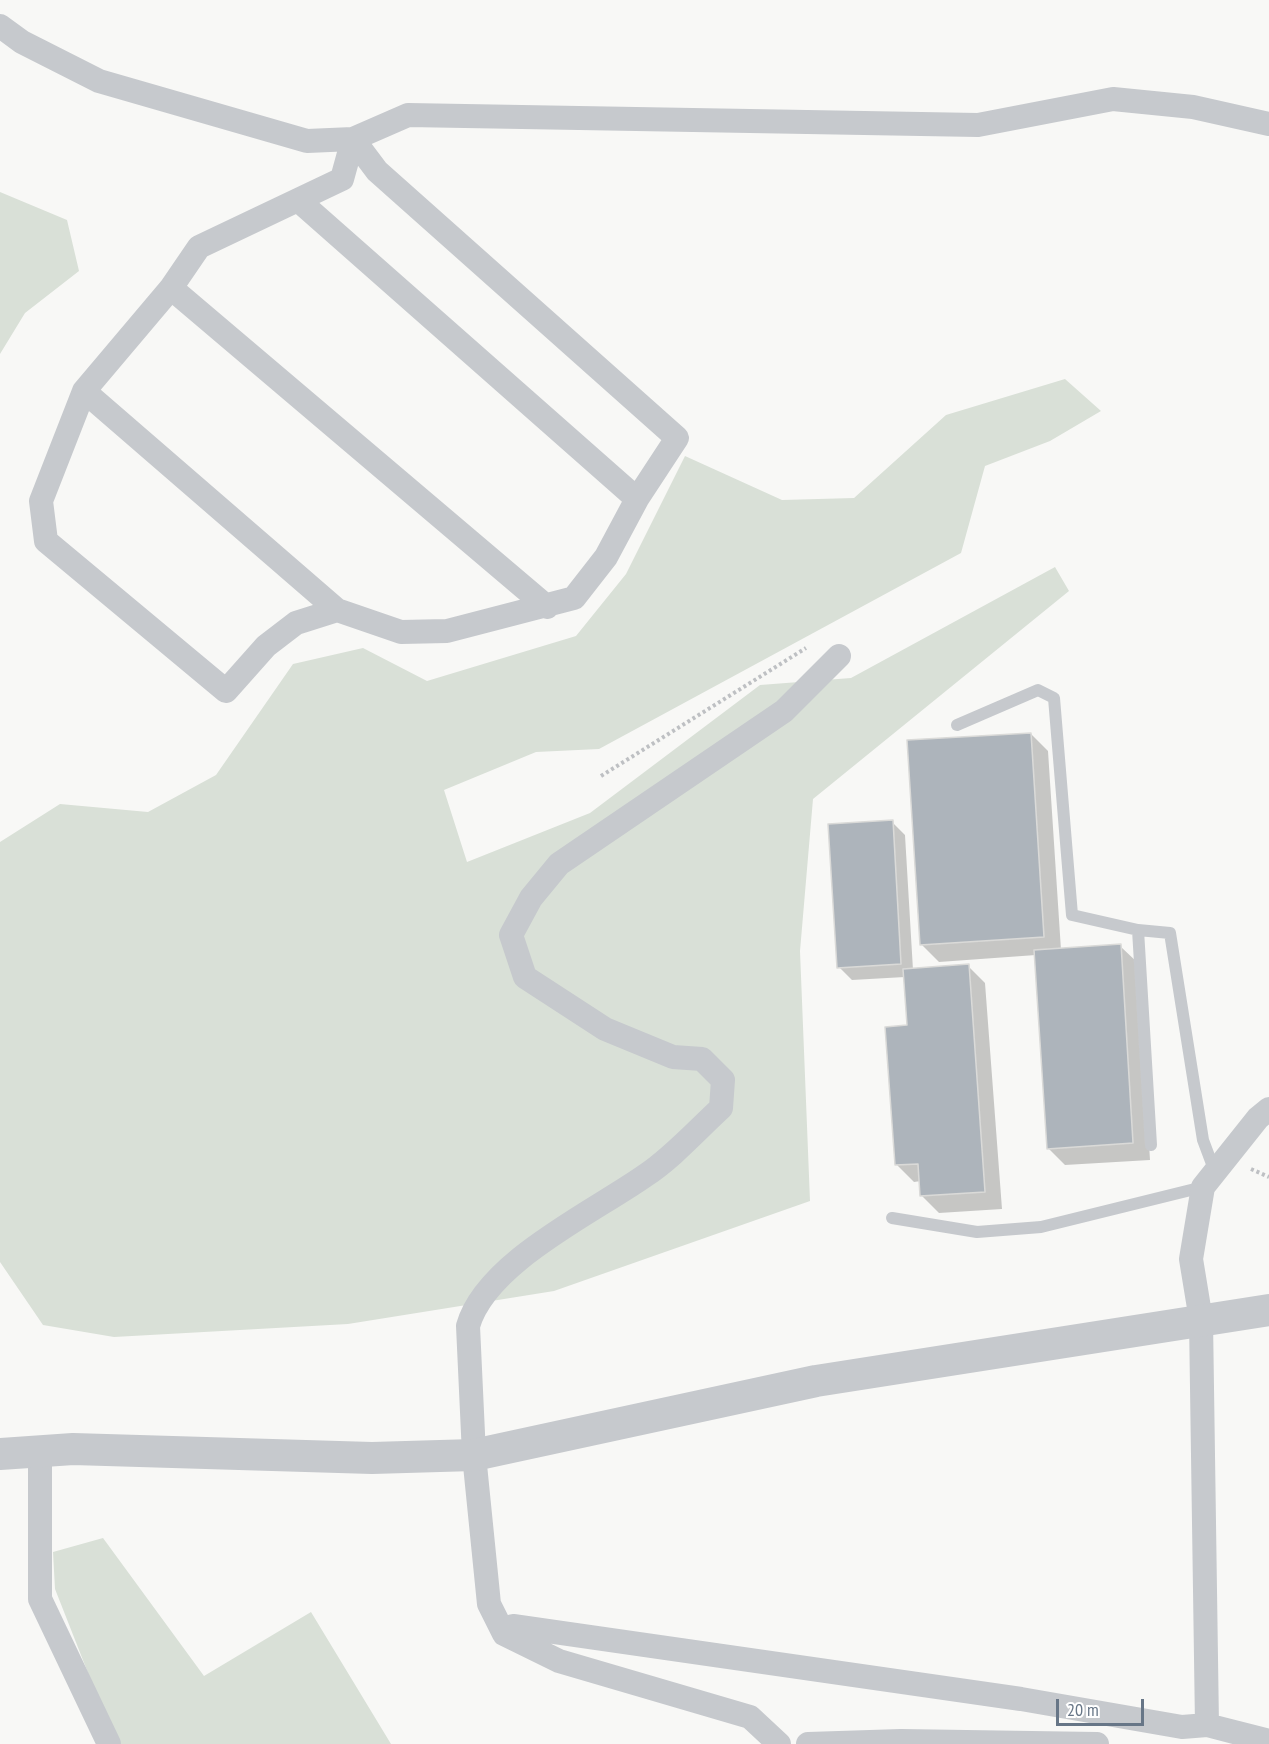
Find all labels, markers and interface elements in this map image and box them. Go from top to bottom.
scale bar [1059,1687,1148,1725]
text: 20 m [1067,1698,1099,1721]

